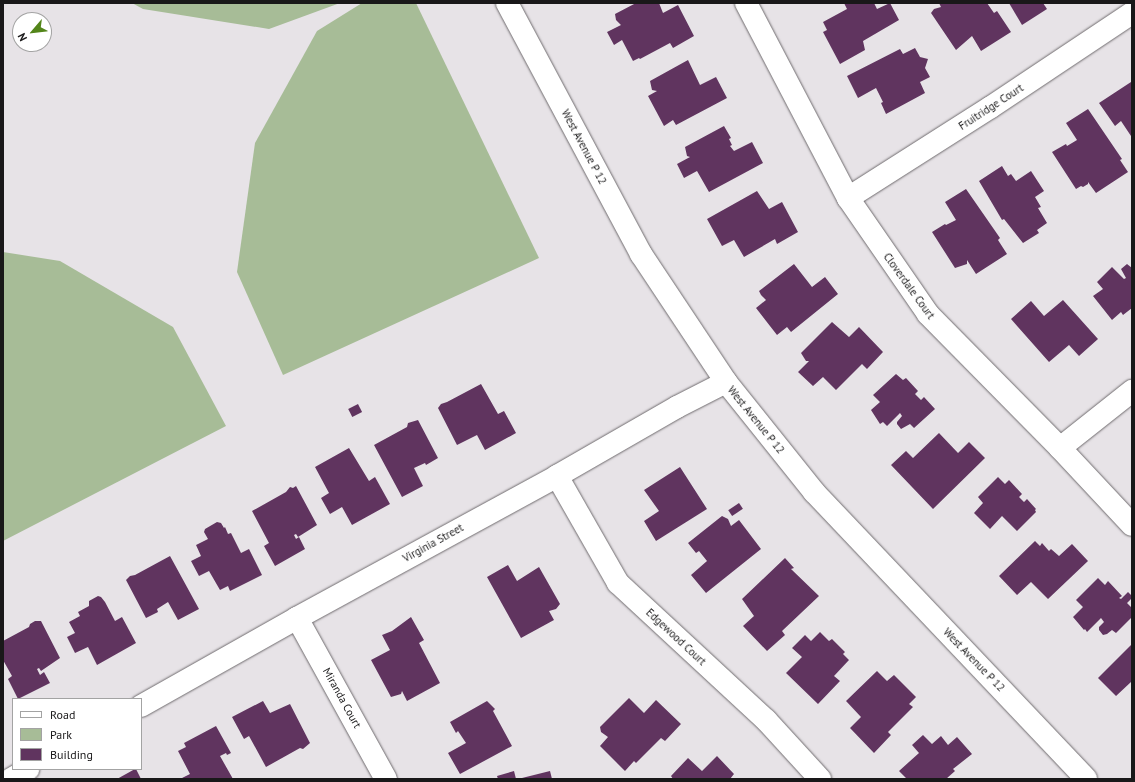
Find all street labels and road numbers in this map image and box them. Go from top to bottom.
street label: Fruitridge Court [956,81,1026,133]
street label: West Avenue P 12 [558,107,610,187]
street label: Cloverdale Court [881,250,937,322]
street label: West Avenue P 12 [724,383,788,457]
street label: Virginia Street [400,521,466,565]
street label: Edgewood Court [643,606,709,668]
street label: West Avenue P 12 [940,625,1008,695]
street label: Miranda Court [320,666,364,730]

